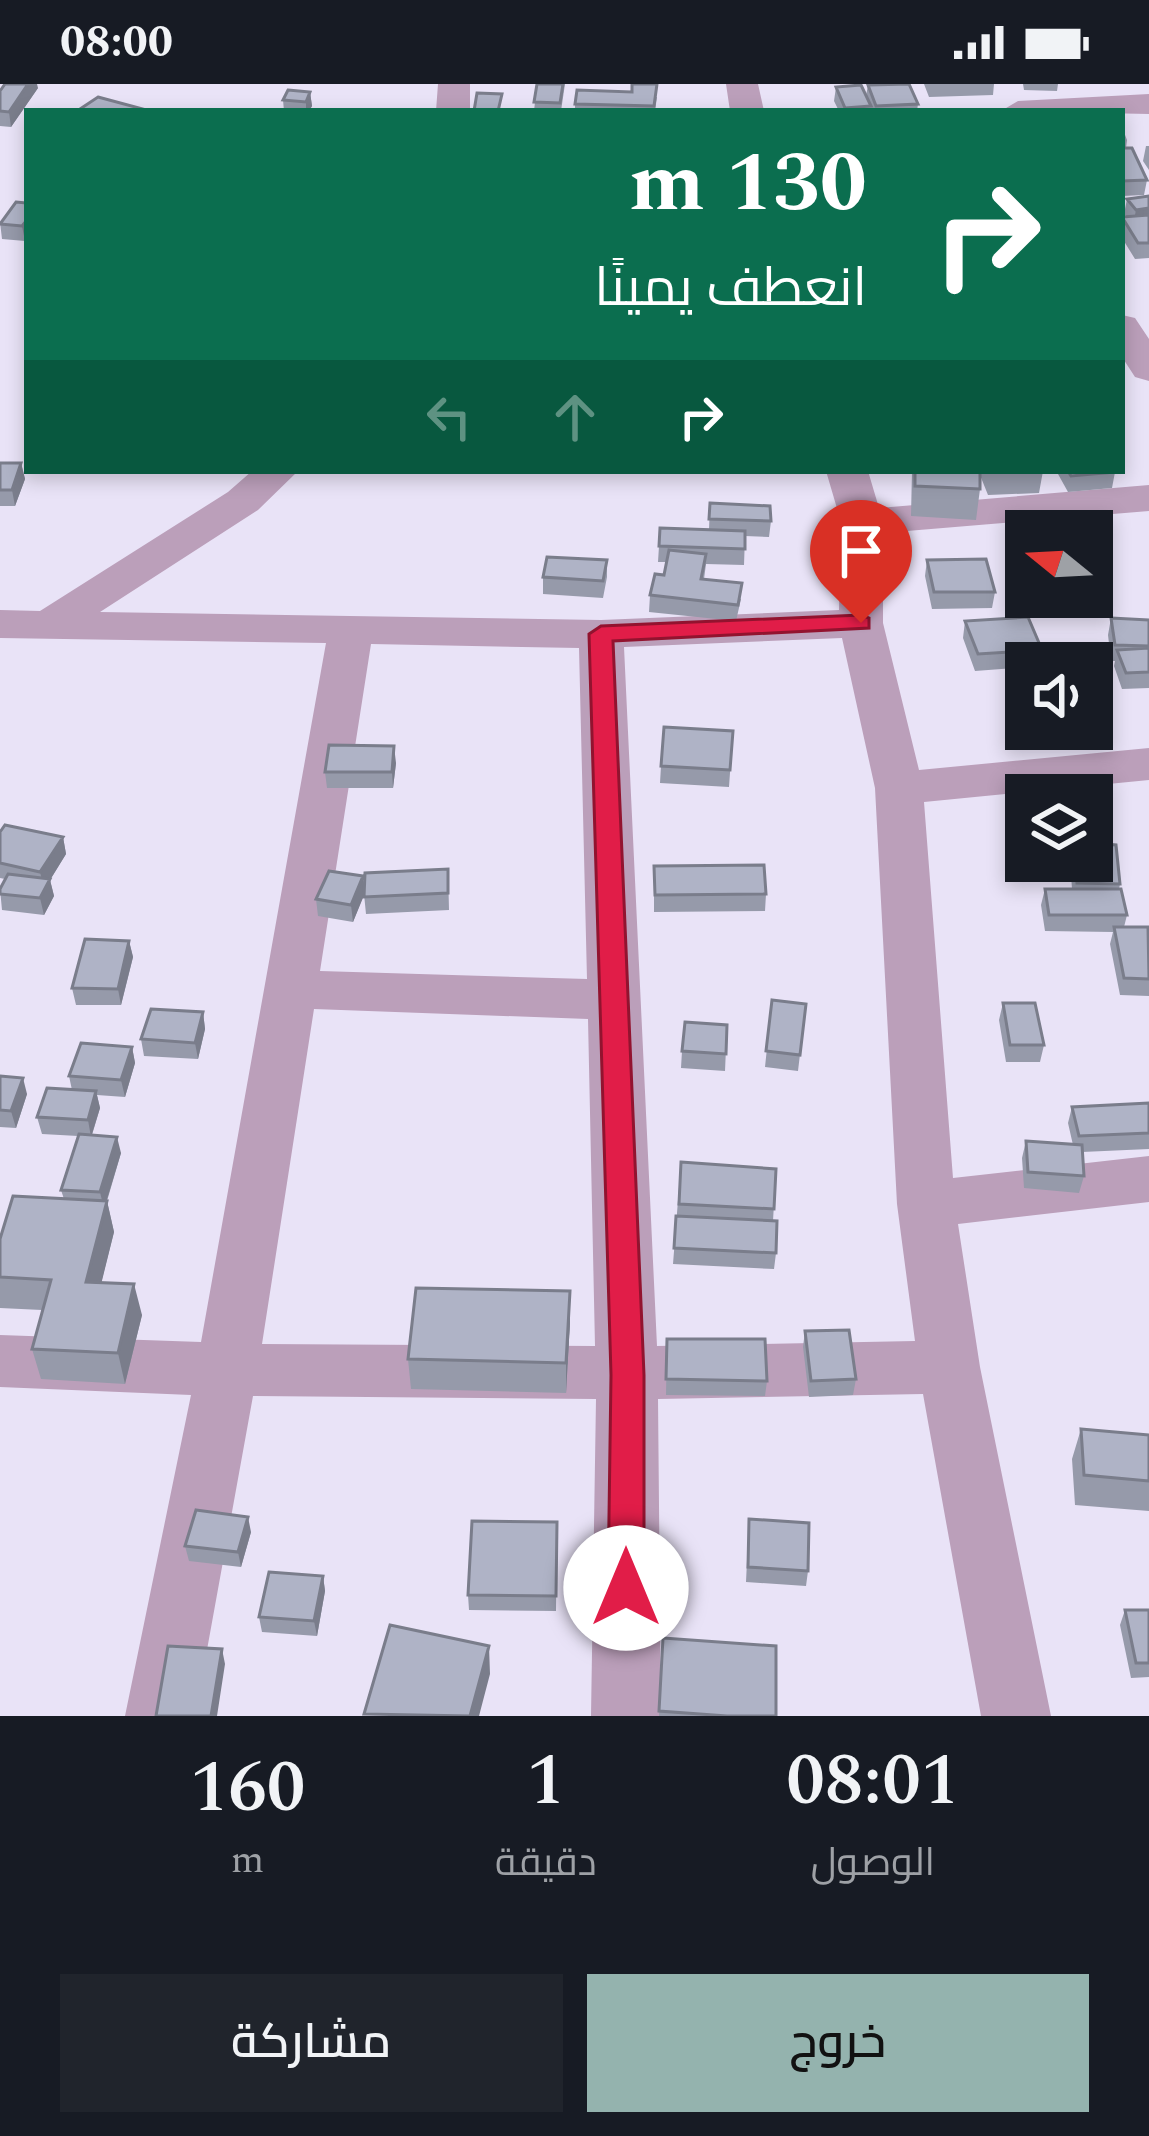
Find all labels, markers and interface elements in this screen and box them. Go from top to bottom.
text: 08:00 [60,8,173,77]
text: 130 m [629,120,867,248]
icon: right [909,156,1065,312]
text: انعطف يمينًا [594,248,867,330]
icon: left [416,384,482,450]
icon: ahead [542,384,608,450]
icon: right [668,384,734,450]
pin [810,500,912,623]
north arrow [1005,510,1113,618]
map controls [1005,510,1113,882]
icon: arrive [828,518,894,584]
button: sound [1005,642,1113,750]
button: layers [1005,774,1113,882]
position arrow [563,1525,689,1651]
text: 1 [527,1727,565,1836]
text: 08:01 [786,1727,959,1836]
text: 160 [190,1734,305,1843]
text: m [231,1831,264,1890]
text: دقيقة [495,1834,597,1893]
text: الوصول [811,1834,935,1893]
button: مشاركة [60,1974,563,2112]
button: خروج [587,1974,1089,2112]

